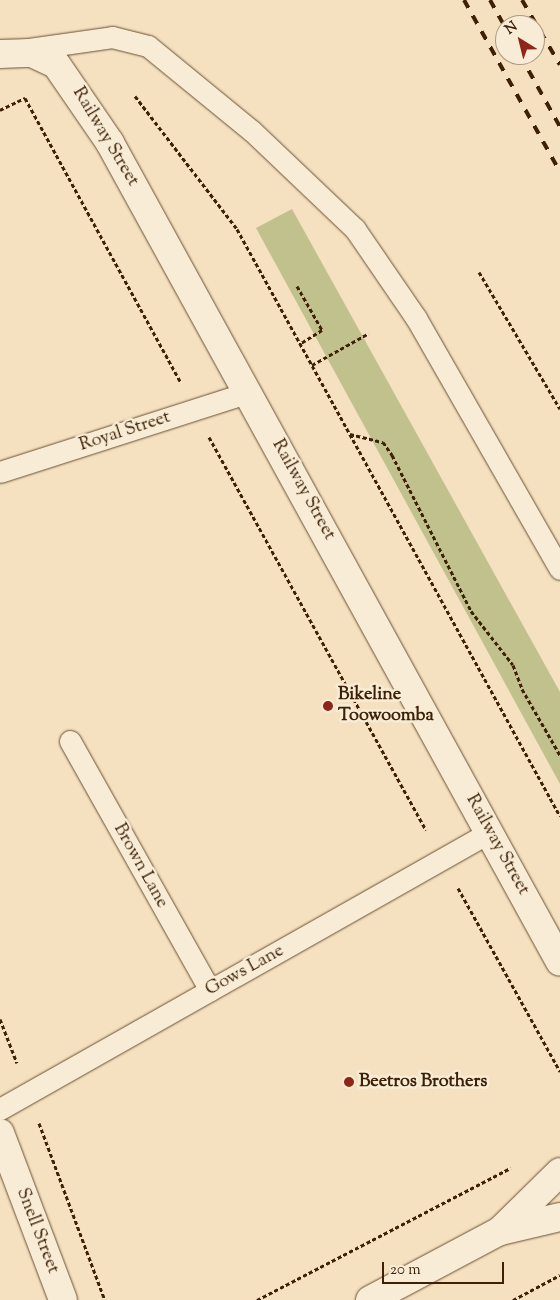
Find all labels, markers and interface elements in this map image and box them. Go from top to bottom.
north arrow [495,15,545,65]
text: N [501,17,522,40]
street label: Railway Street [67,83,143,191]
street label: Royal Street [77,407,173,457]
street label: Railway Street [266,436,340,544]
place label: Bikeline Toowoomba [338,685,434,728]
marker: Bikeline Toowoomba [322,700,334,712]
street label: Railway Street [460,791,534,899]
street label: Brown Lane [108,820,172,912]
street label: Gows Lane [202,941,288,1001]
place label: Beetros Brothers [359,1071,487,1093]
marker: Beetros Brothers [343,1076,355,1088]
street label: Snell Street [11,1185,63,1277]
scale bar [385,1252,508,1284]
text: 20 m [390,1260,421,1281]

